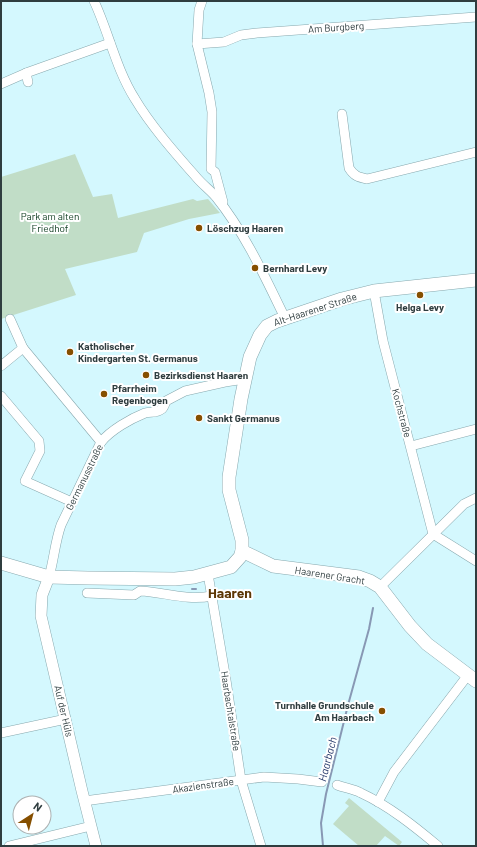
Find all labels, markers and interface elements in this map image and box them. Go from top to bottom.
street label: Am Burgberg [308,19,364,35]
park label: Park am alten Friedhof [21,210,79,234]
place label: Löschzug Haaren [207,222,283,234]
marker: Löschzug Haaren [194,223,204,233]
place label: Bernhard Levy [263,262,327,274]
marker: Bernhard Levy [250,263,260,273]
street label: Alt-Haarener Straße [272,290,358,328]
marker: Helga Levy [415,290,425,300]
place label: Helga Levy [396,301,444,313]
place label: Katholischer Kindergarten St. Germanus [78,340,198,364]
marker: Katholischer Kindergarten St. Germanus [65,347,75,357]
place label: Bezirksdienst Haaren [154,369,248,381]
marker: Bezirksdienst Haaren [141,370,151,380]
place label: Pfarrheim Regenbogen [112,382,168,406]
street label: Kochstraße [390,387,414,439]
marker: Pfarrheim Regenbogen [99,389,109,399]
place label: Sankt Germanus [207,412,280,424]
marker: Sankt Germanus [194,413,204,423]
street label: Germanusstraße [63,442,105,512]
street label: Haarener Gracht [294,564,366,587]
district label: Haaren [208,584,252,601]
street label: Haarbachtalstraße [219,670,243,752]
street label: Auf der Hüls [52,684,76,738]
place label: Turnhalle Grundschule Am Haarbach [275,699,375,723]
marker: Turnhalle Grundschule Am Haarbach [377,706,387,716]
water label: Haarbach [315,735,339,783]
street label: Akazienstraße [172,775,234,795]
north arrow [12,795,52,835]
text: N [31,799,45,814]

